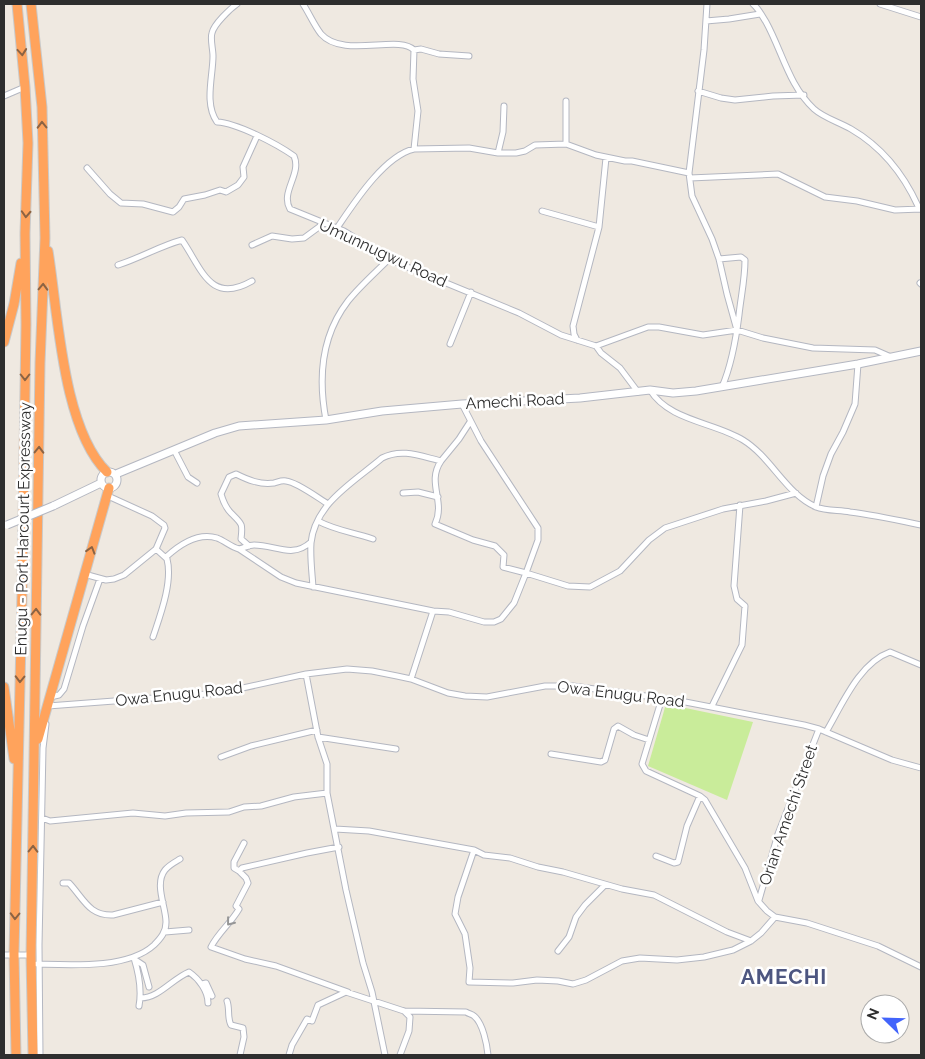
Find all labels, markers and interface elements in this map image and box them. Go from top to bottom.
one-way arrow [16,48,27,56]
one-way arrow [37,121,47,128]
one-way arrow [21,211,32,219]
street label: Umunnugwu Road [316,215,450,291]
one-way arrow [37,283,48,291]
one-way arrow [20,374,30,381]
street label: Amechi Road [465,389,565,413]
street label: Enugu - Port Harcourt Expressway [11,402,35,656]
one-way arrow [34,446,44,454]
one-way arrow [86,547,96,555]
one-way arrow [31,608,42,616]
one-way arrow [15,676,25,684]
street label: Owa Enugu Road [556,677,686,711]
street label: Owa Enugu Road [114,678,244,710]
street label: Orian Amechi Street [755,742,821,888]
one-way arrow [28,845,38,852]
one-way arrow [10,913,20,921]
one-way arrow [227,916,236,926]
district label: AMECHI [741,964,827,989]
north arrow [860,994,910,1044]
text: N [864,1006,882,1022]

